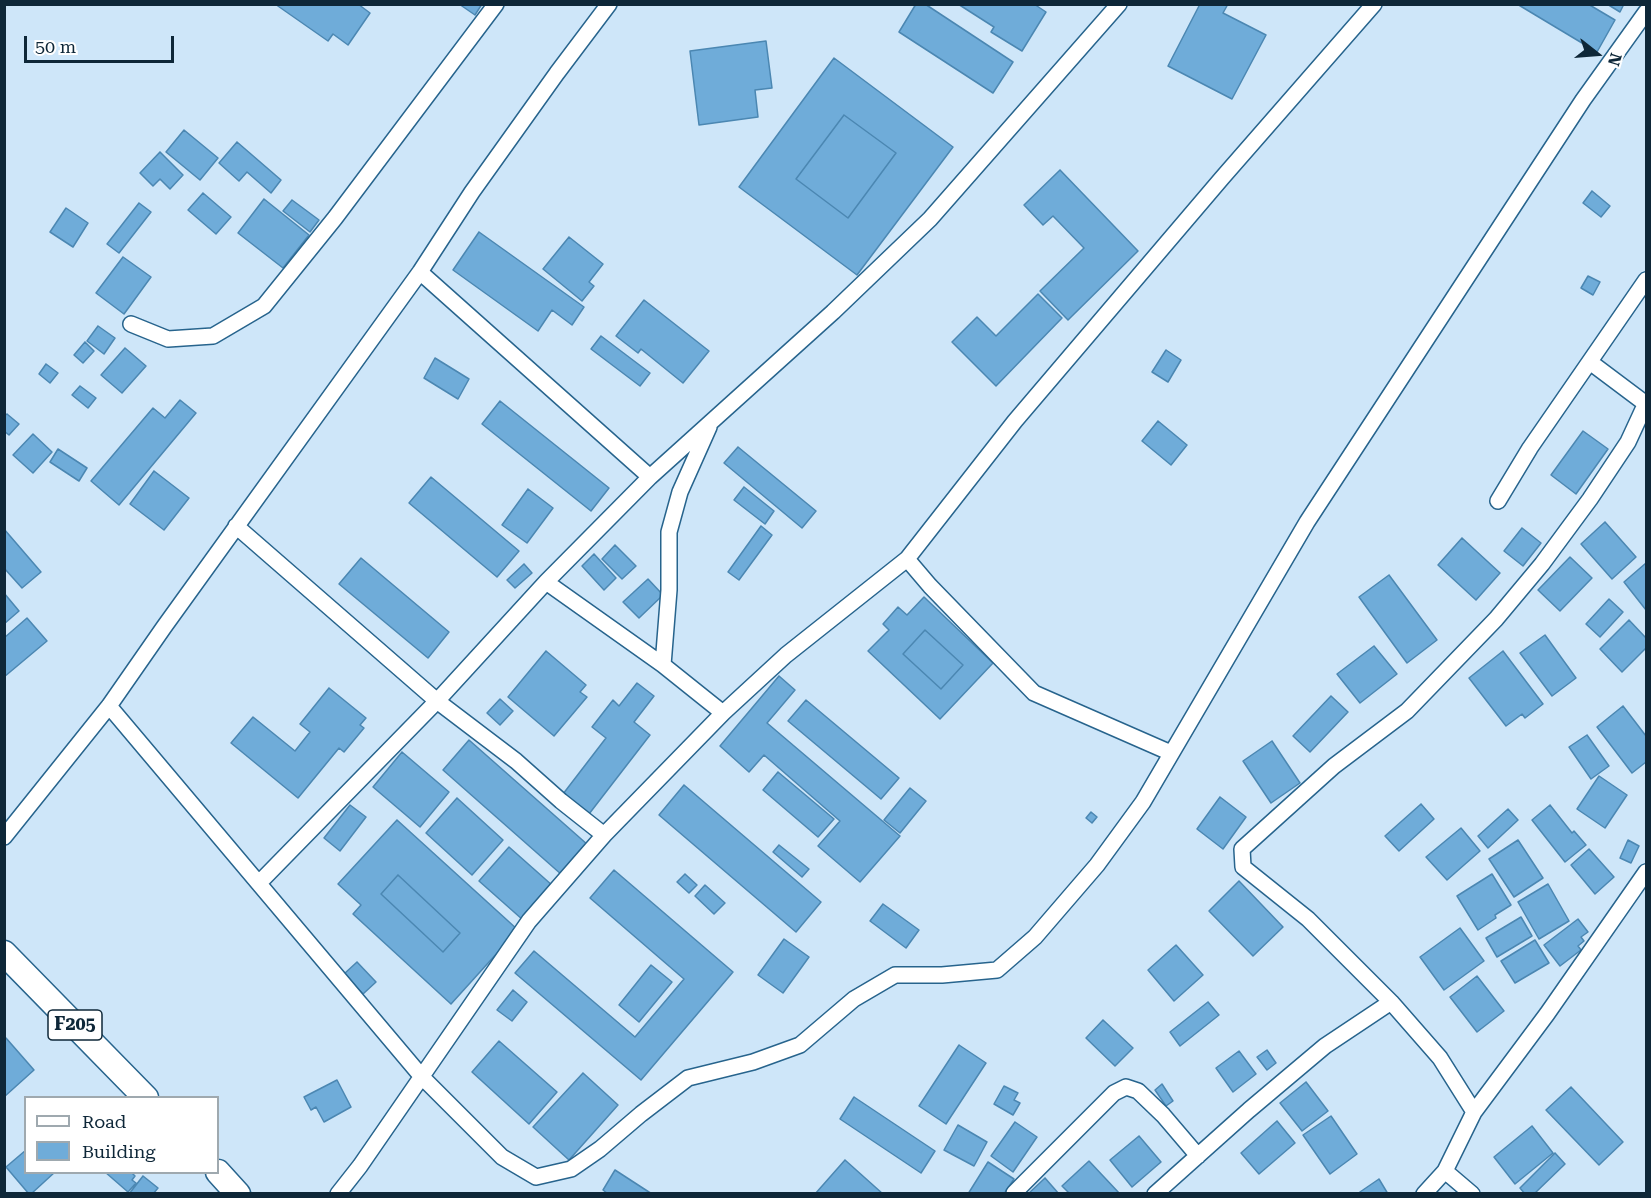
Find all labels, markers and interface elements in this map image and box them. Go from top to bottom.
scale bar [27,24,177,62]
north arrow [1567,24,1627,84]
text: 50 m [35,36,76,57]
text: N [1604,51,1626,68]
road number: F205 [48,1010,102,1040]
legend [24,1096,219,1174]
text: Road [82,1111,126,1132]
text: Building [82,1141,156,1162]

